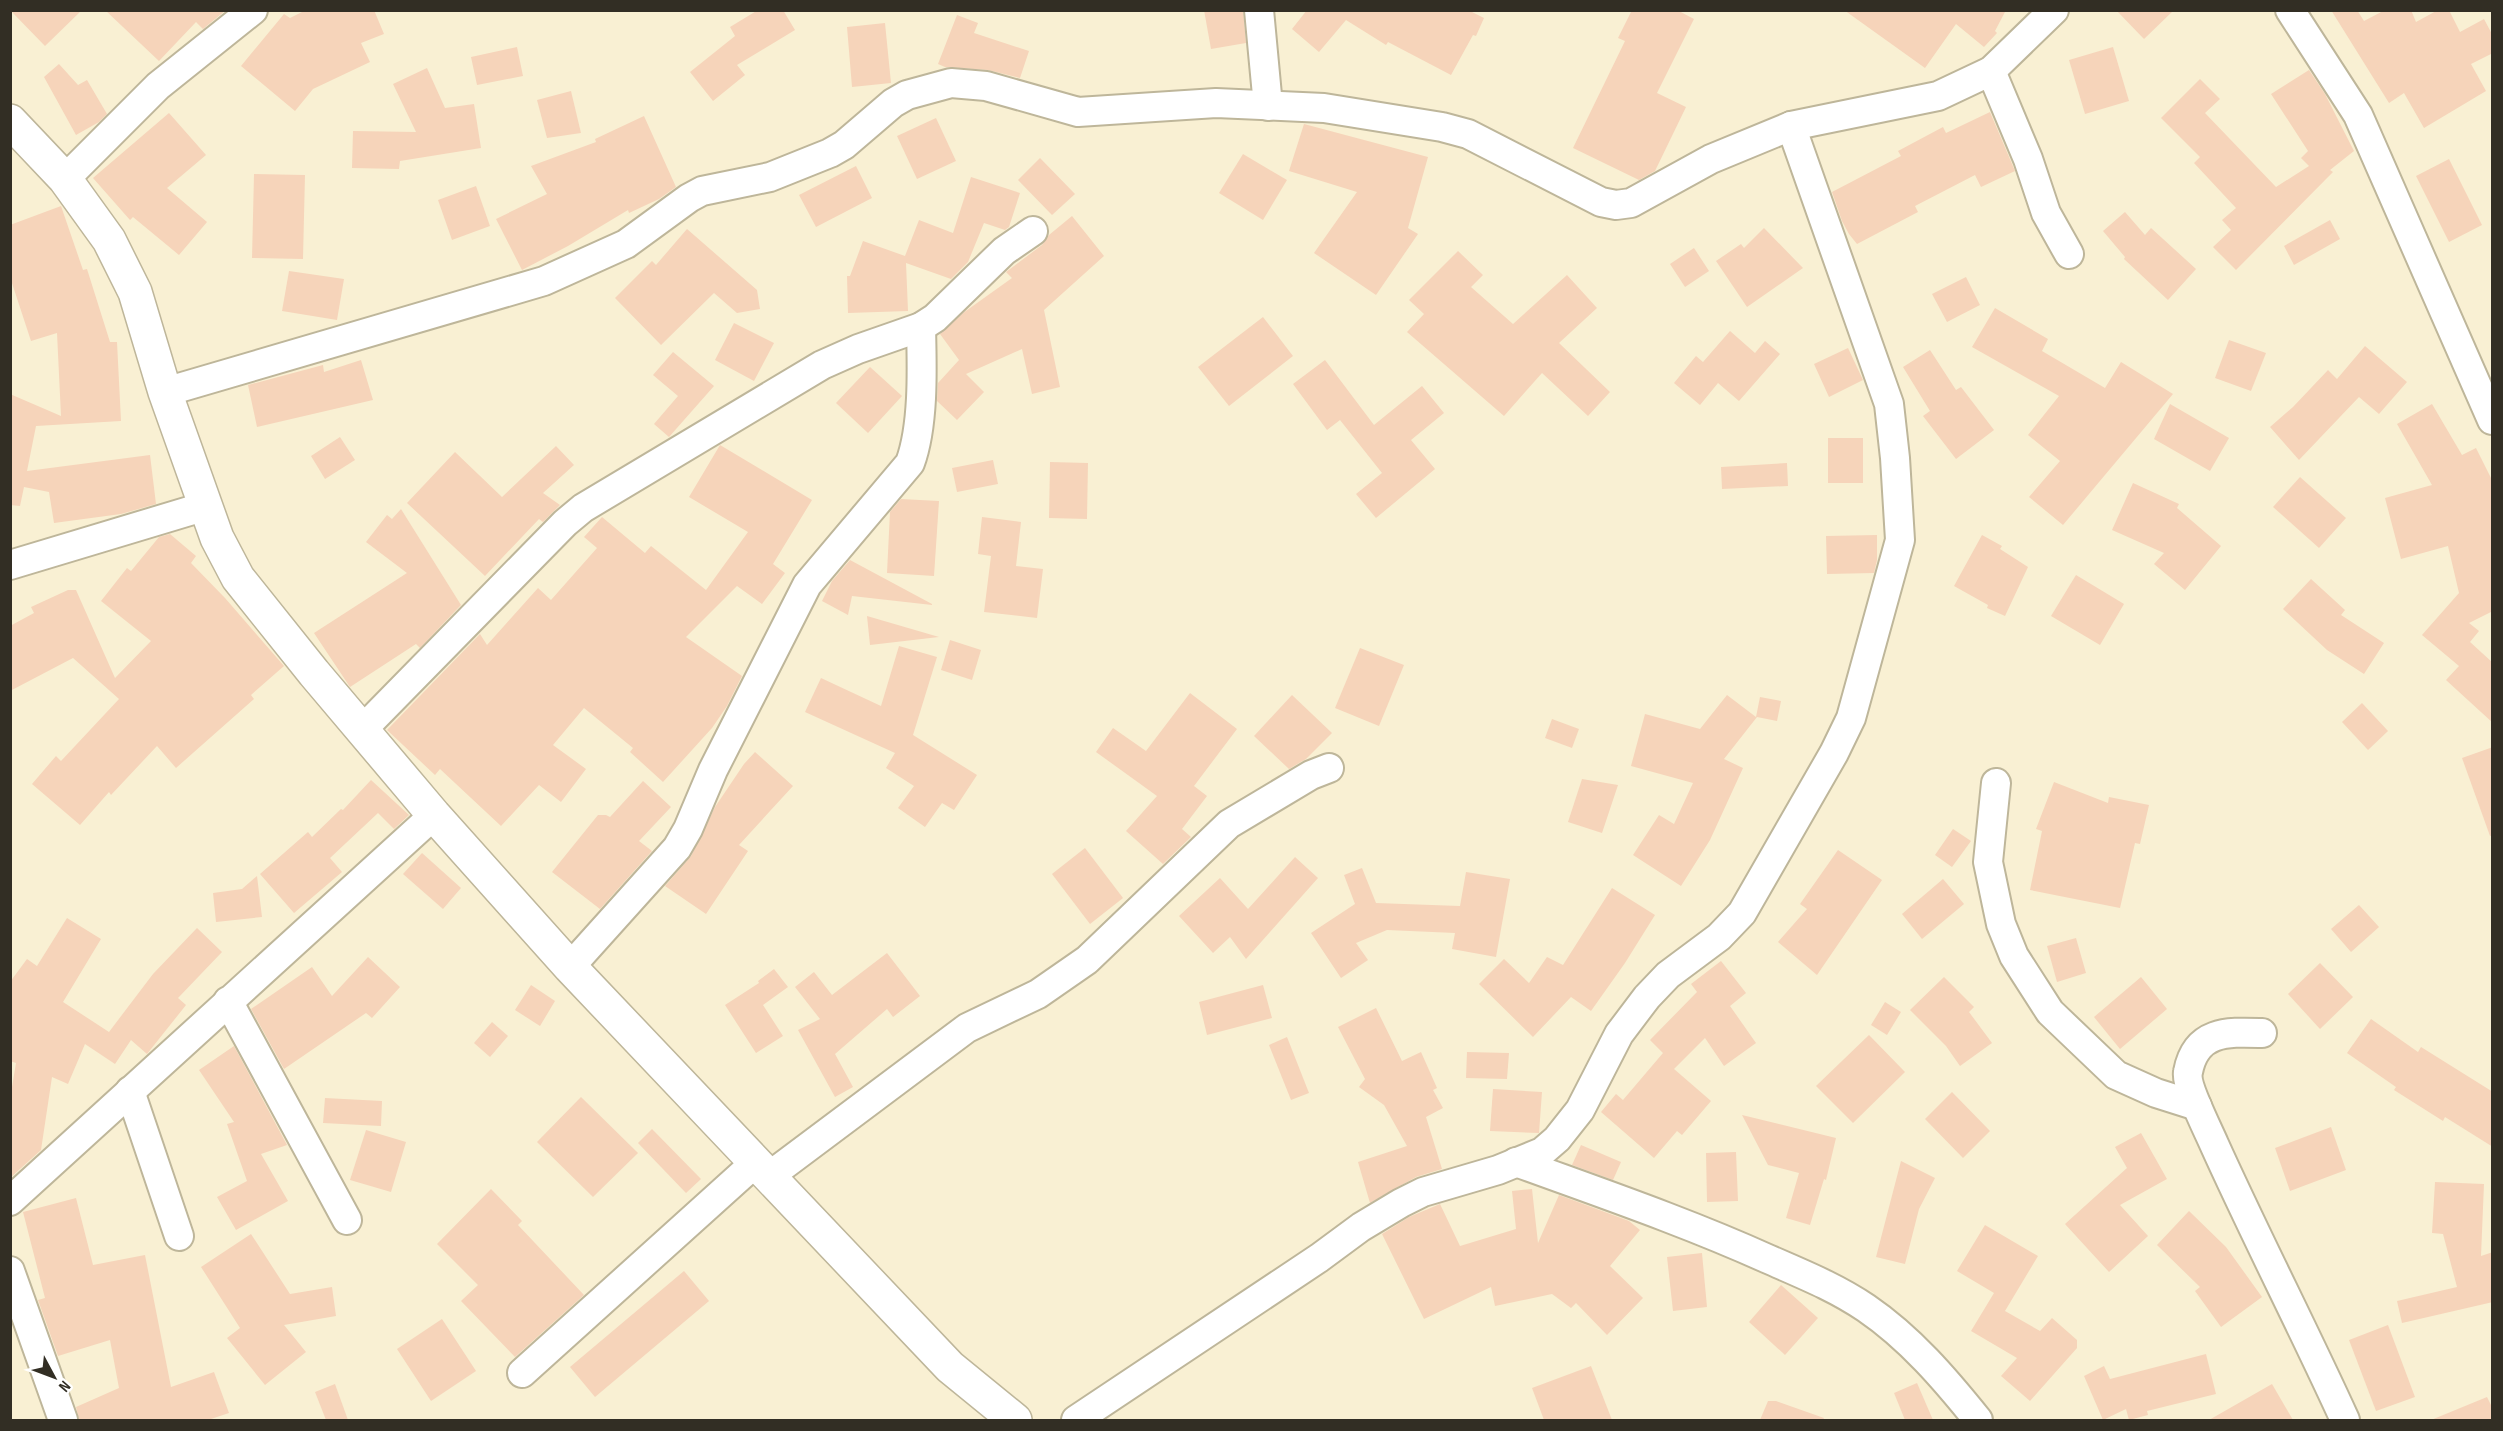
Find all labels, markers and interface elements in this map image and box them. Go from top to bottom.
north arrow [24,1347,84,1407]
text: N [54,1376,74,1395]

